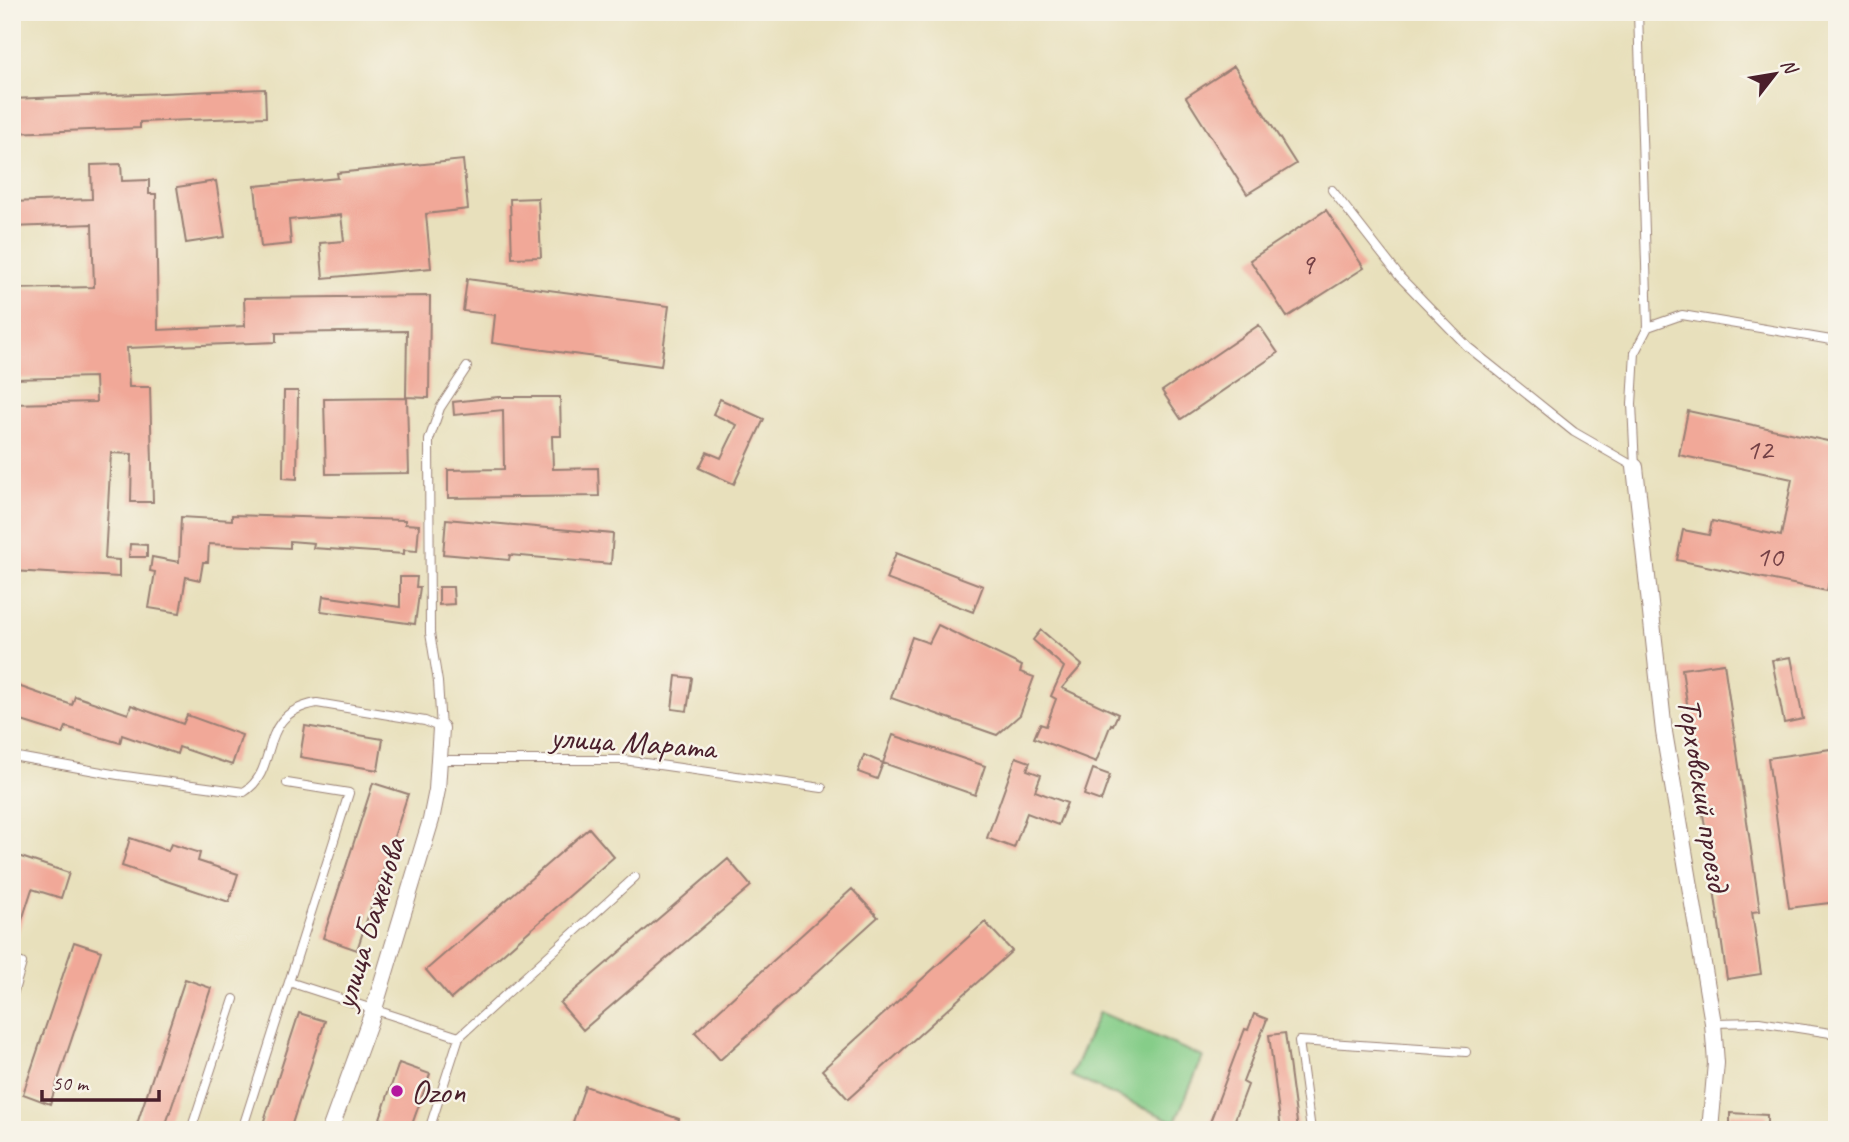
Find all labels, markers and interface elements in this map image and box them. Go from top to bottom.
north arrow [1741,38,1811,108]
text: N [1775,55,1804,80]
house number: 9 [1300,245,1316,283]
house number: 12 [1746,430,1775,468]
house number: 10 [1756,537,1785,575]
street label: Торховский проезд [1668,695,1740,897]
street label: улица Марата [547,715,719,769]
street label: улица Баженова [322,830,416,1016]
scale bar [42,1058,159,1102]
text: 50 m [52,1070,90,1096]
place label: Ozon [411,1071,465,1113]
marker: Ozon [389,1083,405,1099]

